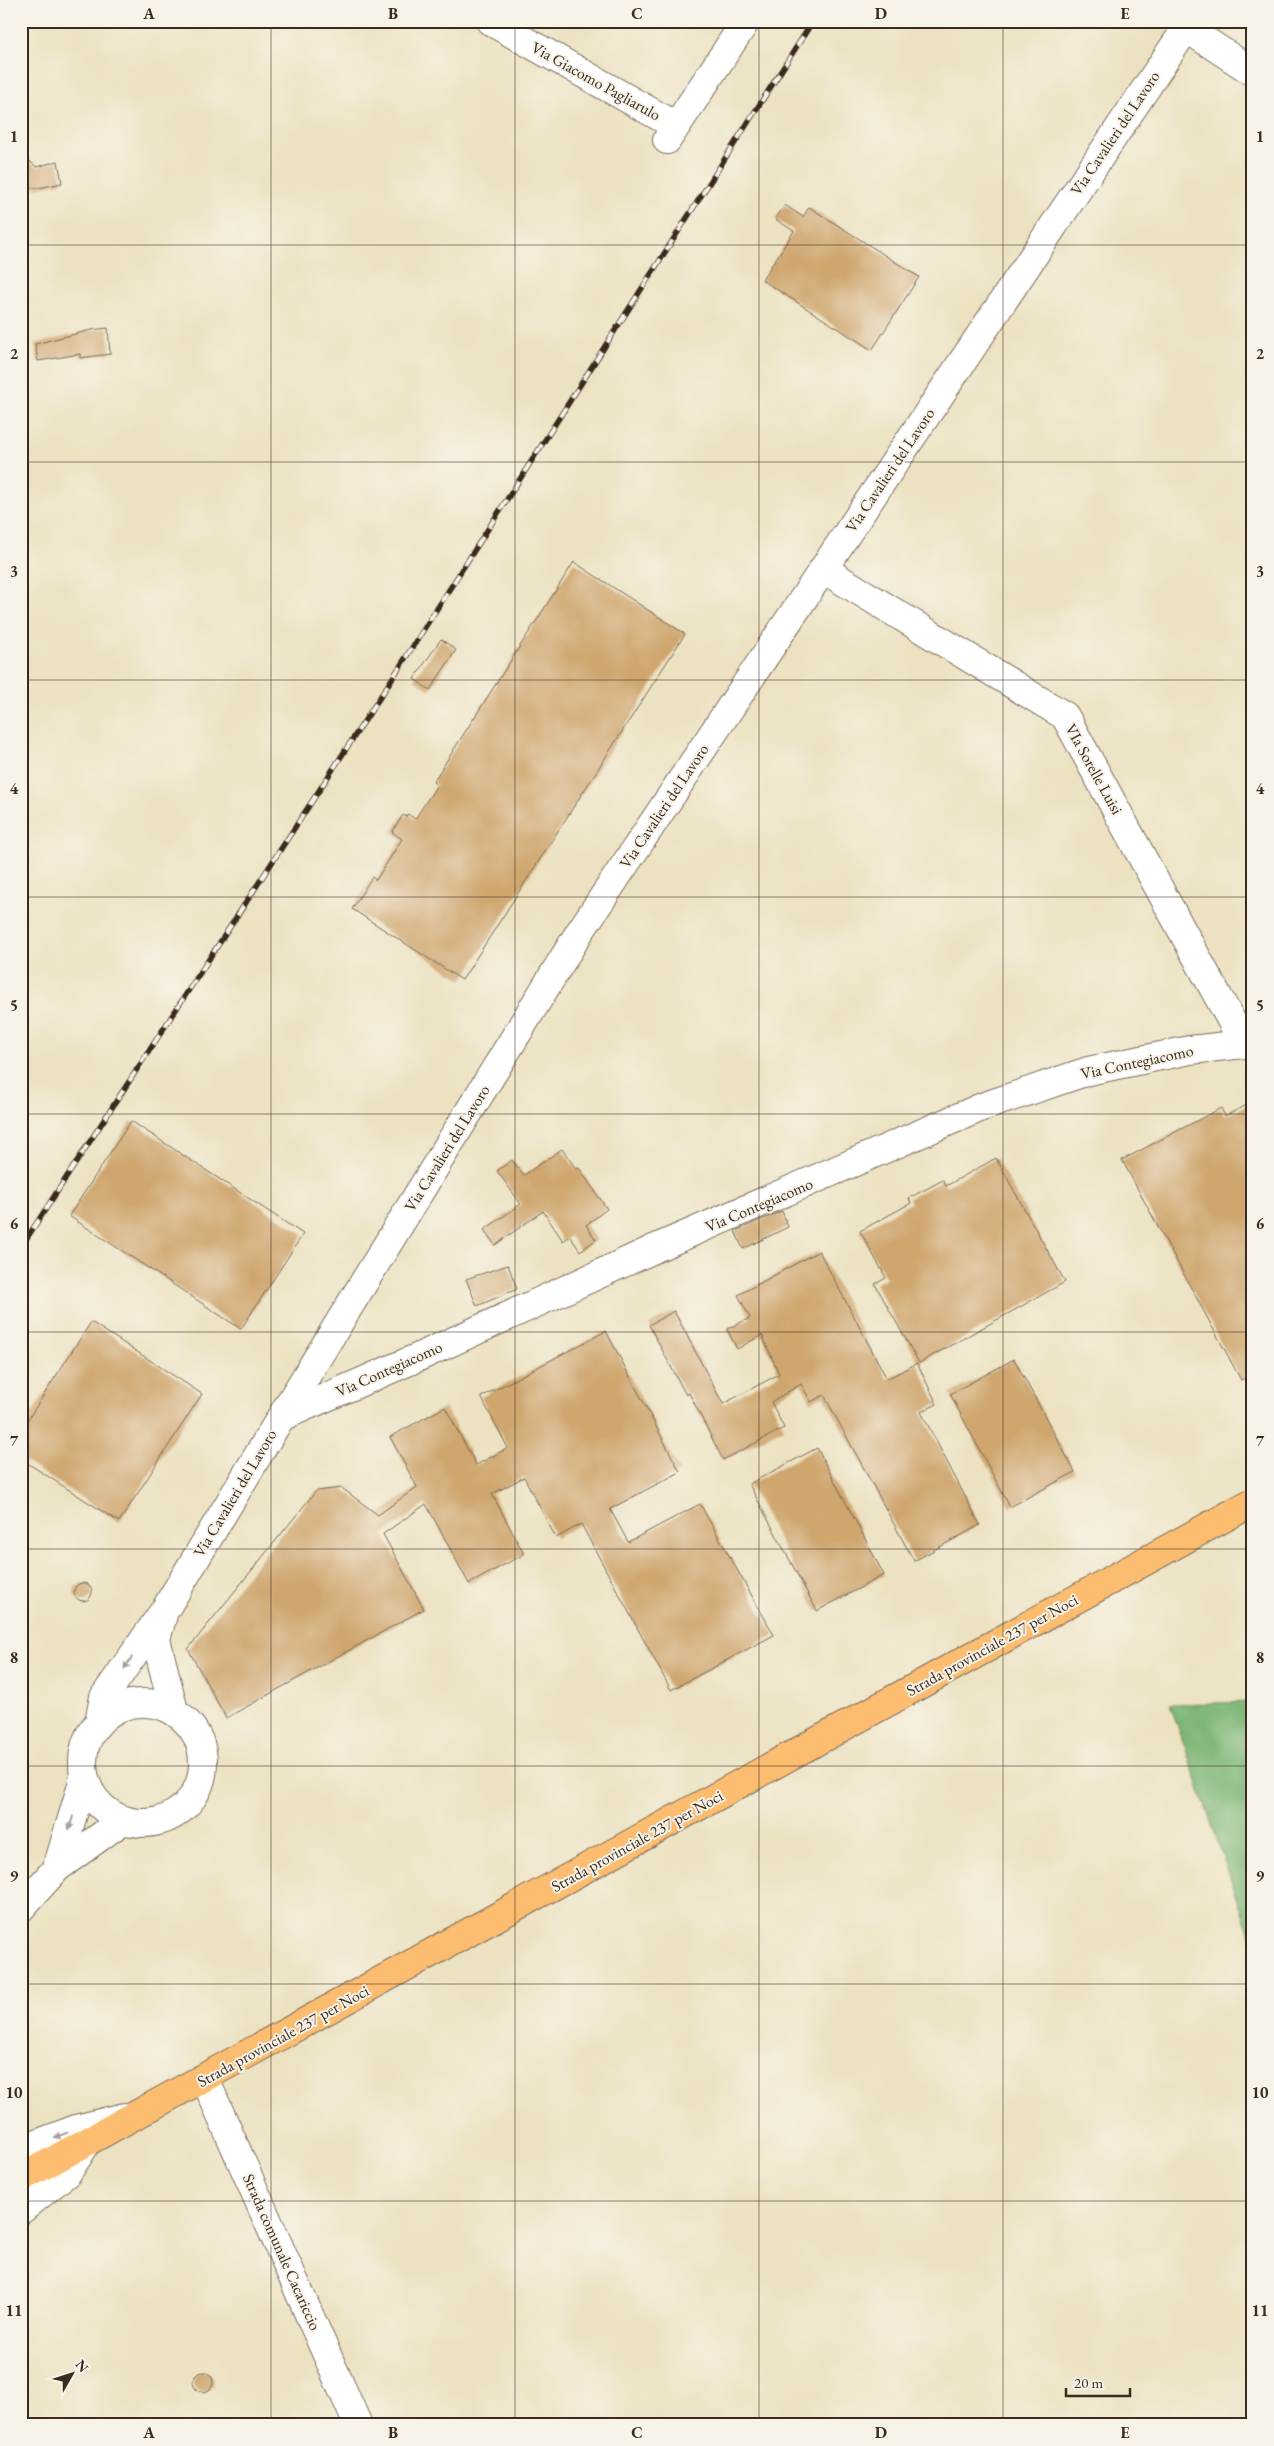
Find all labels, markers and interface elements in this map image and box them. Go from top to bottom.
text: A [142,3,155,24]
text: B [388,3,398,24]
text: C [631,3,643,24]
text: D [875,3,887,24]
text: E [1120,3,1130,24]
street label: Via Giacomo Pagliarulo [528,37,664,125]
street label: Via Cavalieri del Lavoro [1066,67,1164,199]
text: 1 [10,126,18,147]
text: 1 [1256,126,1264,147]
text: 2 [10,343,19,364]
text: 2 [1256,343,1265,364]
street label: Via Cavalieri del Lavoro [841,404,939,536]
text: 3 [10,561,18,582]
text: 3 [1256,561,1264,582]
street label: VIa Sorelle Luisi [1060,720,1128,818]
street label: Via Cavalieri del Lavoro [615,740,713,872]
text: 4 [10,778,19,799]
text: 4 [1256,778,1265,799]
text: 5 [10,995,18,1016]
text: 5 [1256,995,1264,1016]
street label: Via Contegiacomo [1079,1040,1195,1084]
street label: Via Cavalieri del Lavoro [400,1081,495,1215]
street label: Via Contegiacomo [702,1173,816,1237]
text: 6 [10,1213,19,1234]
text: 6 [1256,1213,1265,1234]
street label: Via Contegiacomo [332,1336,446,1402]
street label: Via Cavalieri del Lavoro [189,1425,282,1561]
text: 7 [10,1430,19,1451]
text: 7 [1256,1430,1265,1451]
street label: Strada provinciale 237 per Noci [902,1589,1082,1701]
text: 8 [10,1647,18,1668]
text: 8 [1256,1647,1264,1668]
one-way arrow [123,1656,133,1670]
street label: Strada provinciale 237 per Noci [547,1785,727,1897]
one-way arrow [66,1816,74,1831]
text: 9 [10,1865,19,1886]
text: 9 [1256,1865,1265,1886]
street label: Strada provinciale 237 per Noci [193,1980,373,2092]
text: 10 [6,2082,23,2103]
text: 10 [1252,2082,1269,2103]
one-way arrow [53,2131,68,2139]
street label: Strada comunale Cacariccio [238,2170,326,2334]
text: 11 [6,2300,22,2321]
text: 11 [1252,2300,1268,2321]
north arrow [48,2348,98,2398]
text: N [72,2356,93,2376]
scale bar [1066,2366,1130,2398]
text: 20 m [1074,2373,1103,2392]
text: A [142,2422,155,2443]
text: B [388,2422,398,2443]
text: C [631,2422,643,2443]
text: D [875,2422,887,2443]
text: E [1120,2422,1130,2443]

